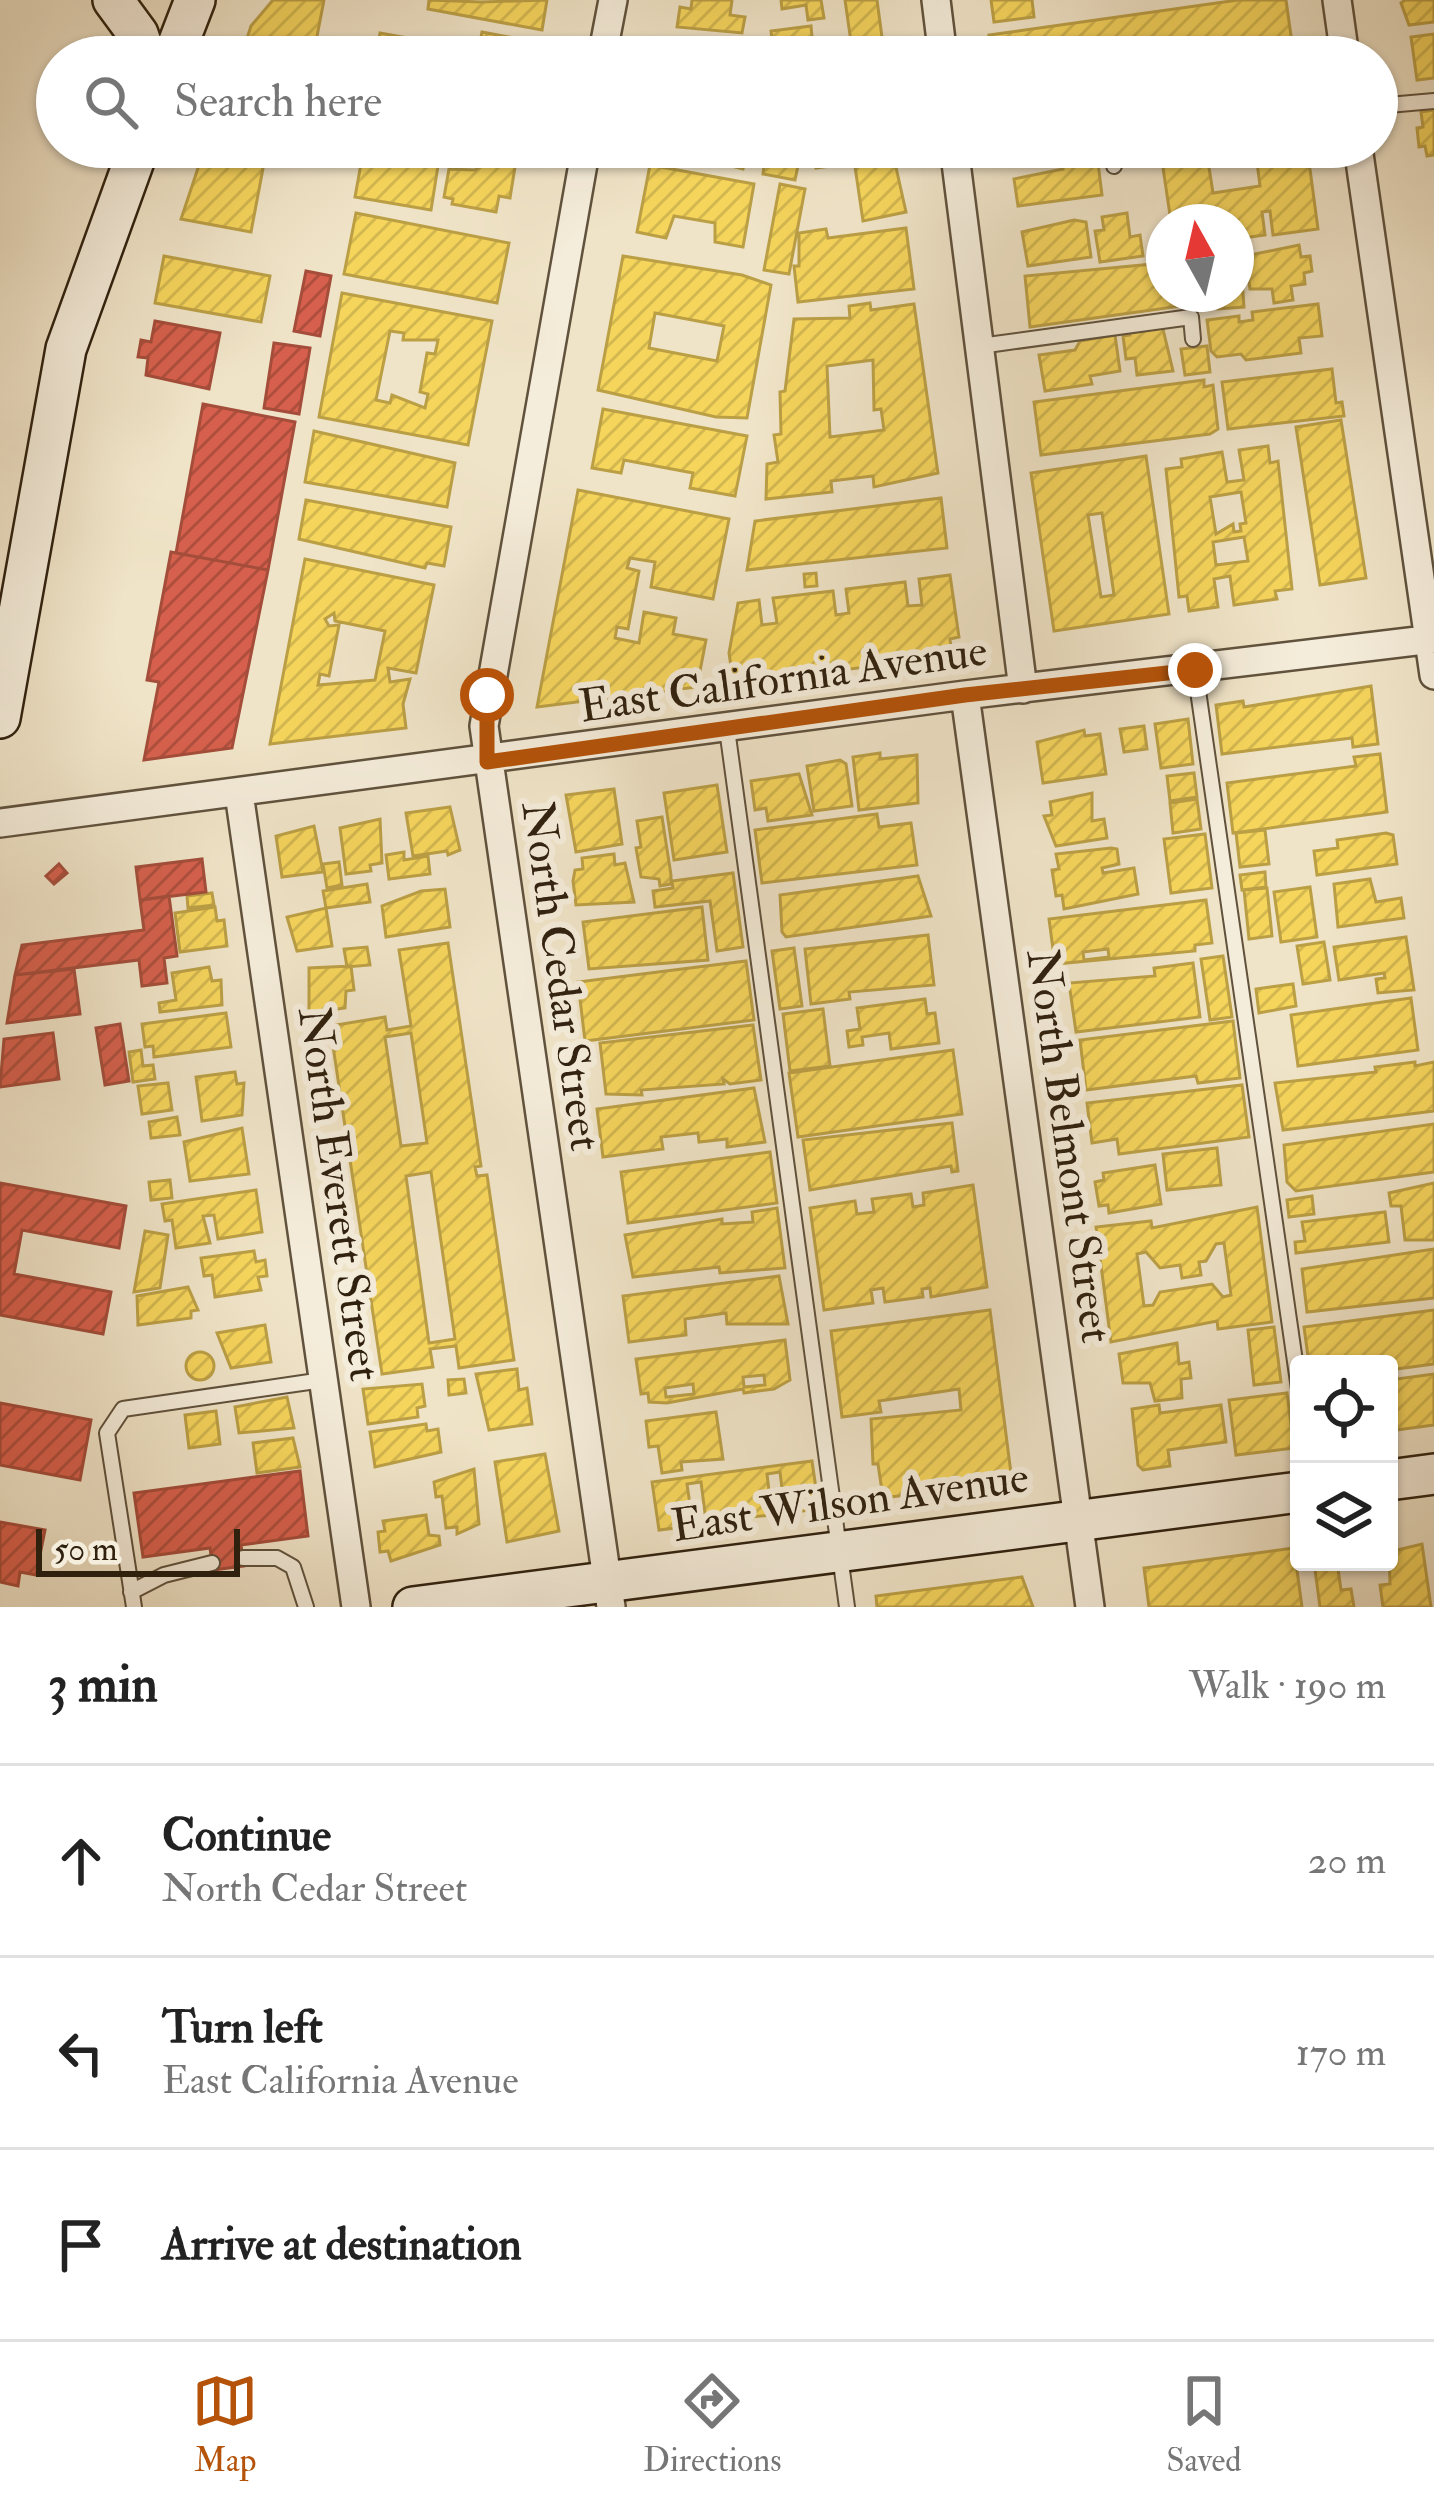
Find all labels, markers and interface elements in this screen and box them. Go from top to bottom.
search box [36,36,1398,168]
icon: search [78,69,144,135]
text: Search here [174,74,382,130]
north arrow [1146,204,1254,312]
street label: East California Avenue [575,623,991,735]
route end [1168,643,1222,697]
route start [460,668,514,722]
street label: North Cedar Street [509,798,613,1154]
street label: North Belmont Street [1014,946,1124,1346]
street label: North Everett Street [285,1003,393,1385]
map controls [1290,1355,1398,1571]
button: locate [1290,1355,1398,1463]
street label: East Wilson Avenue [668,1449,1032,1555]
button: layers [1290,1463,1398,1571]
scale bar [36,1523,240,1576]
text: 50 m [54,1529,118,1570]
text: 3 min [48,1653,158,1717]
text: Walk · 190 m [1189,1661,1386,1710]
text: Continue [162,1808,331,1864]
icon: ahead [48,1828,114,1894]
text: 20 m [1308,1836,1386,1885]
text: North Cedar Street [162,1864,467,1913]
text: Turn left [162,2000,323,2056]
icon: left [48,2020,114,2086]
text: 170 m [1296,2028,1386,2077]
text: East California Avenue [162,2056,518,2105]
icon: arrive [48,2212,114,2278]
text: Arrive at destination [162,2217,522,2273]
tab: Map [192,2368,258,2481]
tab: Directions [643,2368,782,2481]
tab: Saved [1166,2368,1242,2481]

